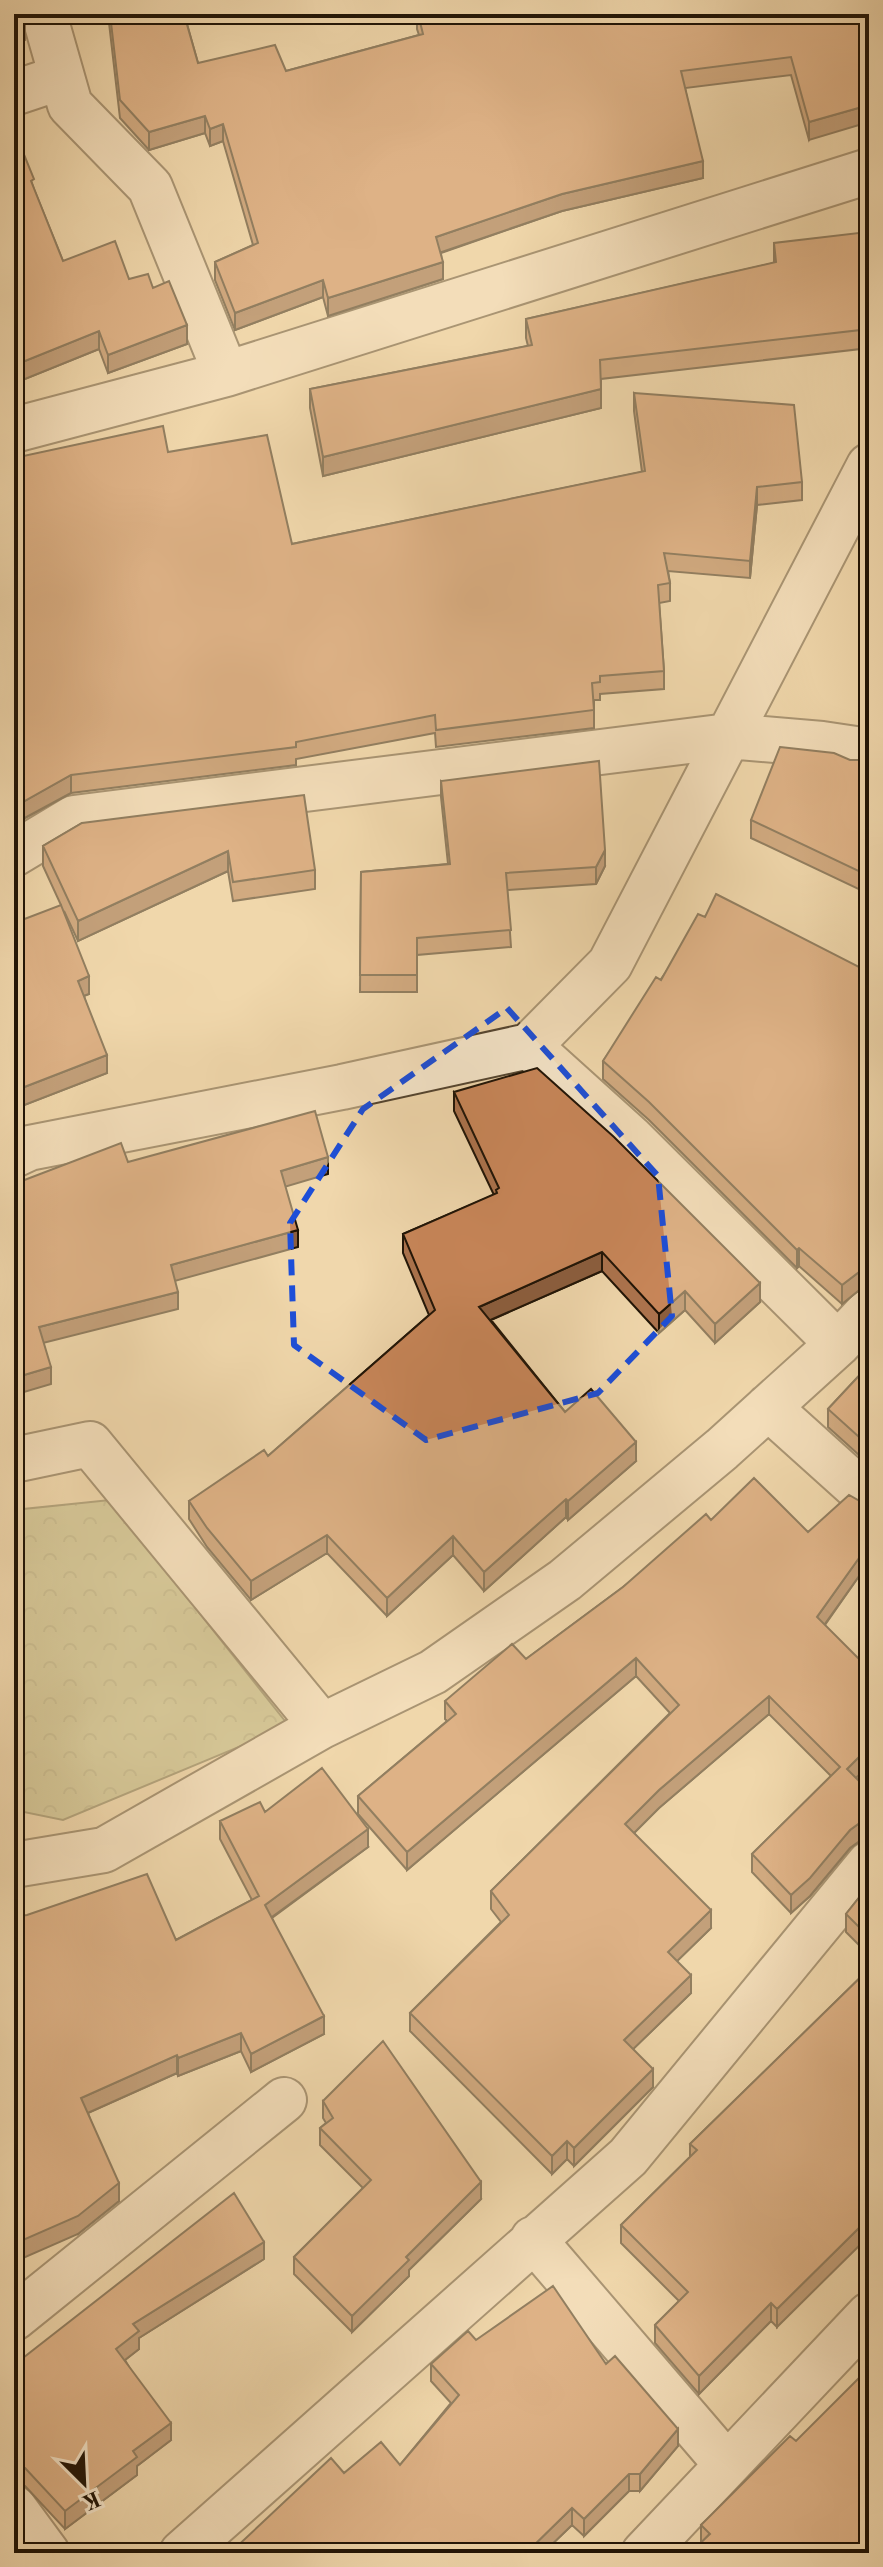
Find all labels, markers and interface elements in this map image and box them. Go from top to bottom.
north arrow [44,2443,124,2523]
text: K [79,2486,104,2513]

